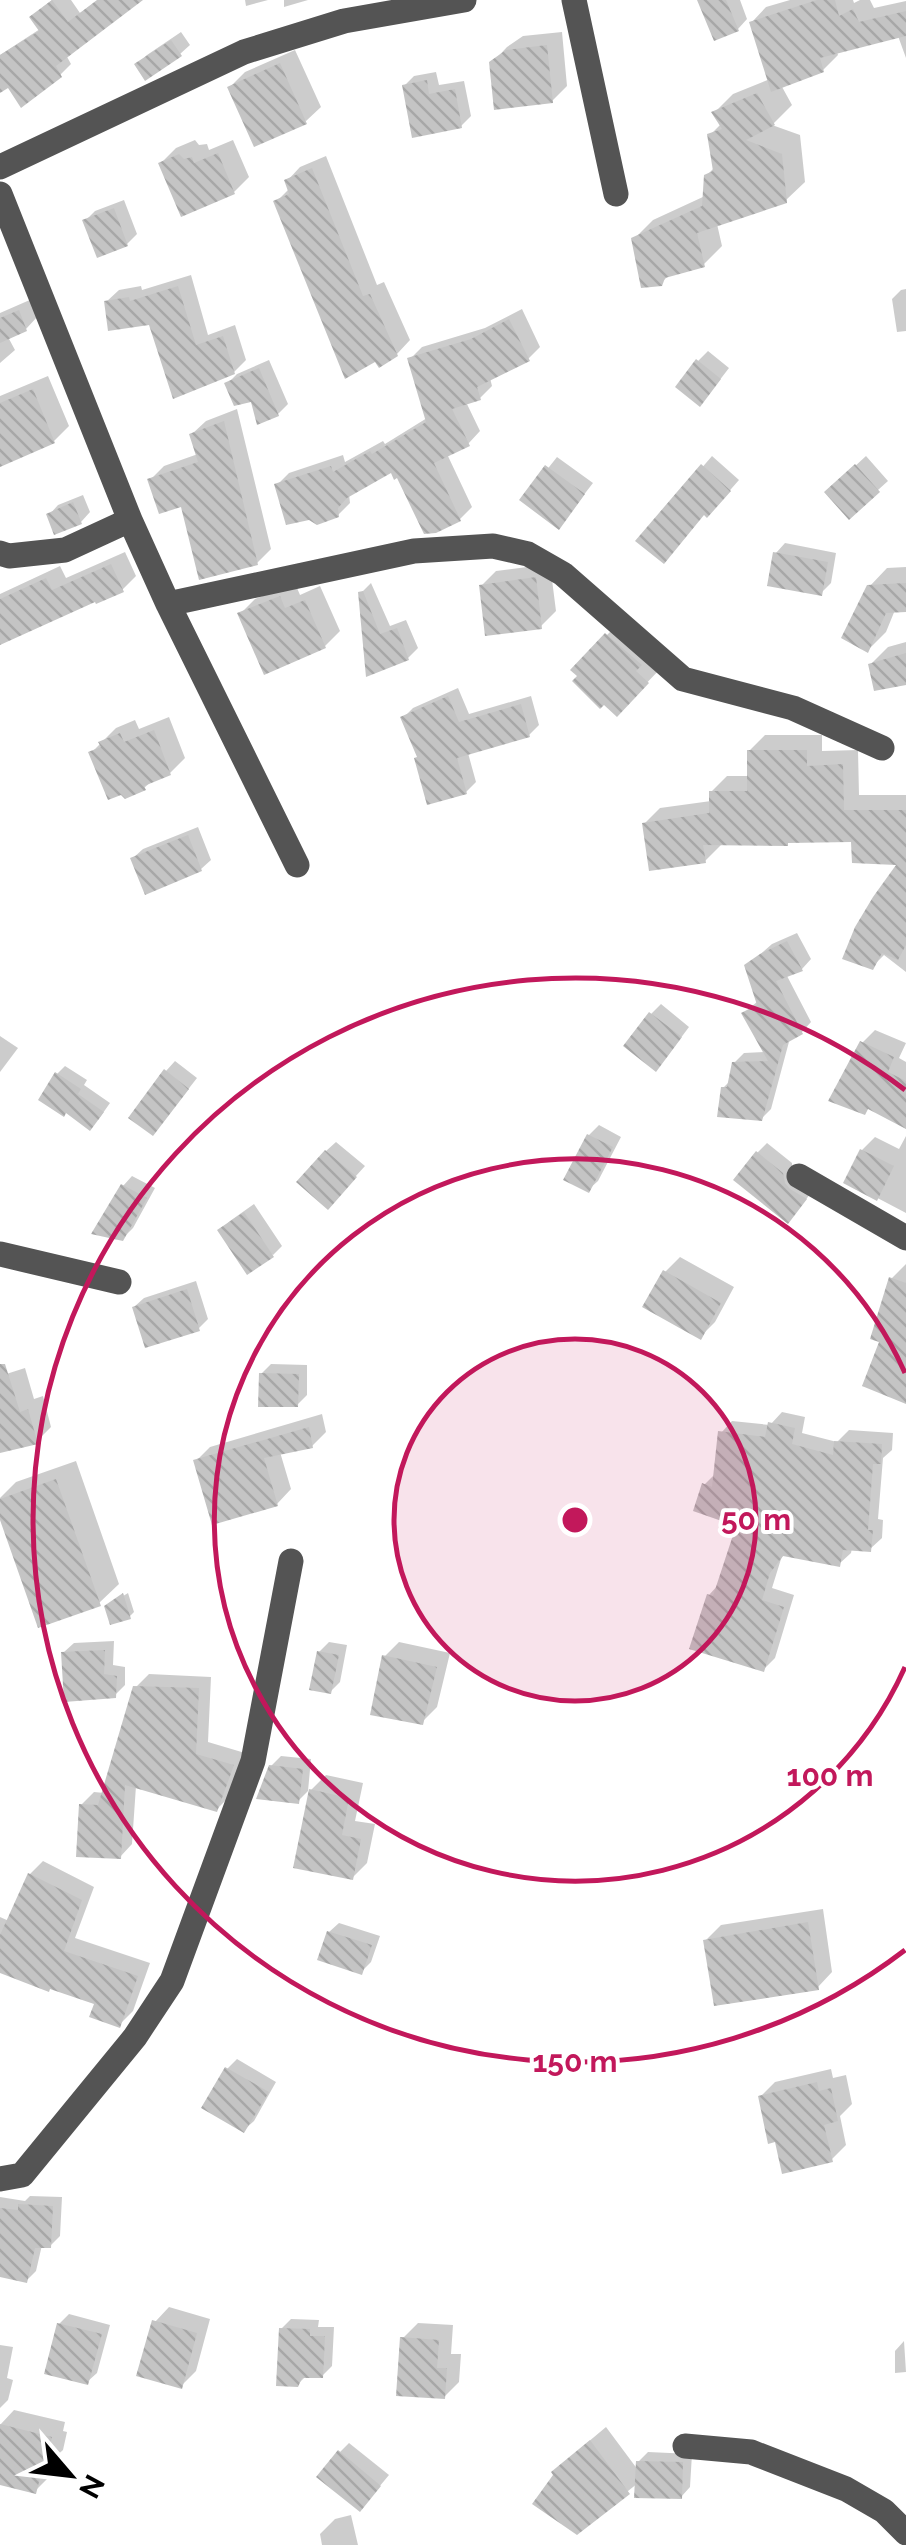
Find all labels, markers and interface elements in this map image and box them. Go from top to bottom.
centre of rings [557,1502,593,1538]
text: 50 m [721,1502,791,1537]
text: 100 m [787,1758,873,1793]
text: 150 m [533,2044,618,2079]
north arrow [20,2425,120,2525]
text: N [72,2469,111,2504]

